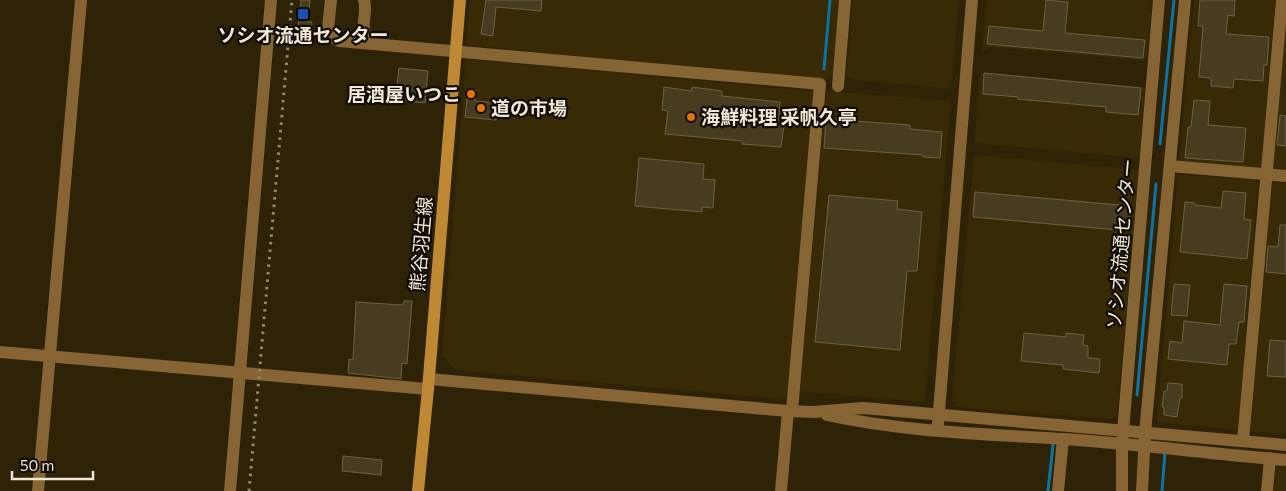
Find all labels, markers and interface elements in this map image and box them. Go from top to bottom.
marker: ソシオ流通センター [296,7,310,21]
place label: ソシオ流通センター [217,23,389,46]
place label: 居酒屋いつこ [347,82,461,105]
marker: 居酒屋いつこ [465,88,477,100]
place label: 道の市場 [491,96,567,119]
marker: 道の市場 [475,102,487,114]
place label: 海鮮料理 采帆久亭 [701,105,857,128]
marker: 海鮮料理 采帆久亭 [685,111,697,123]
street label: ソシオ流通センター [1102,158,1139,330]
street label: 熊谷羽生線 [405,196,436,292]
scale bar [12,448,94,480]
text: 50 m [20,456,54,474]

